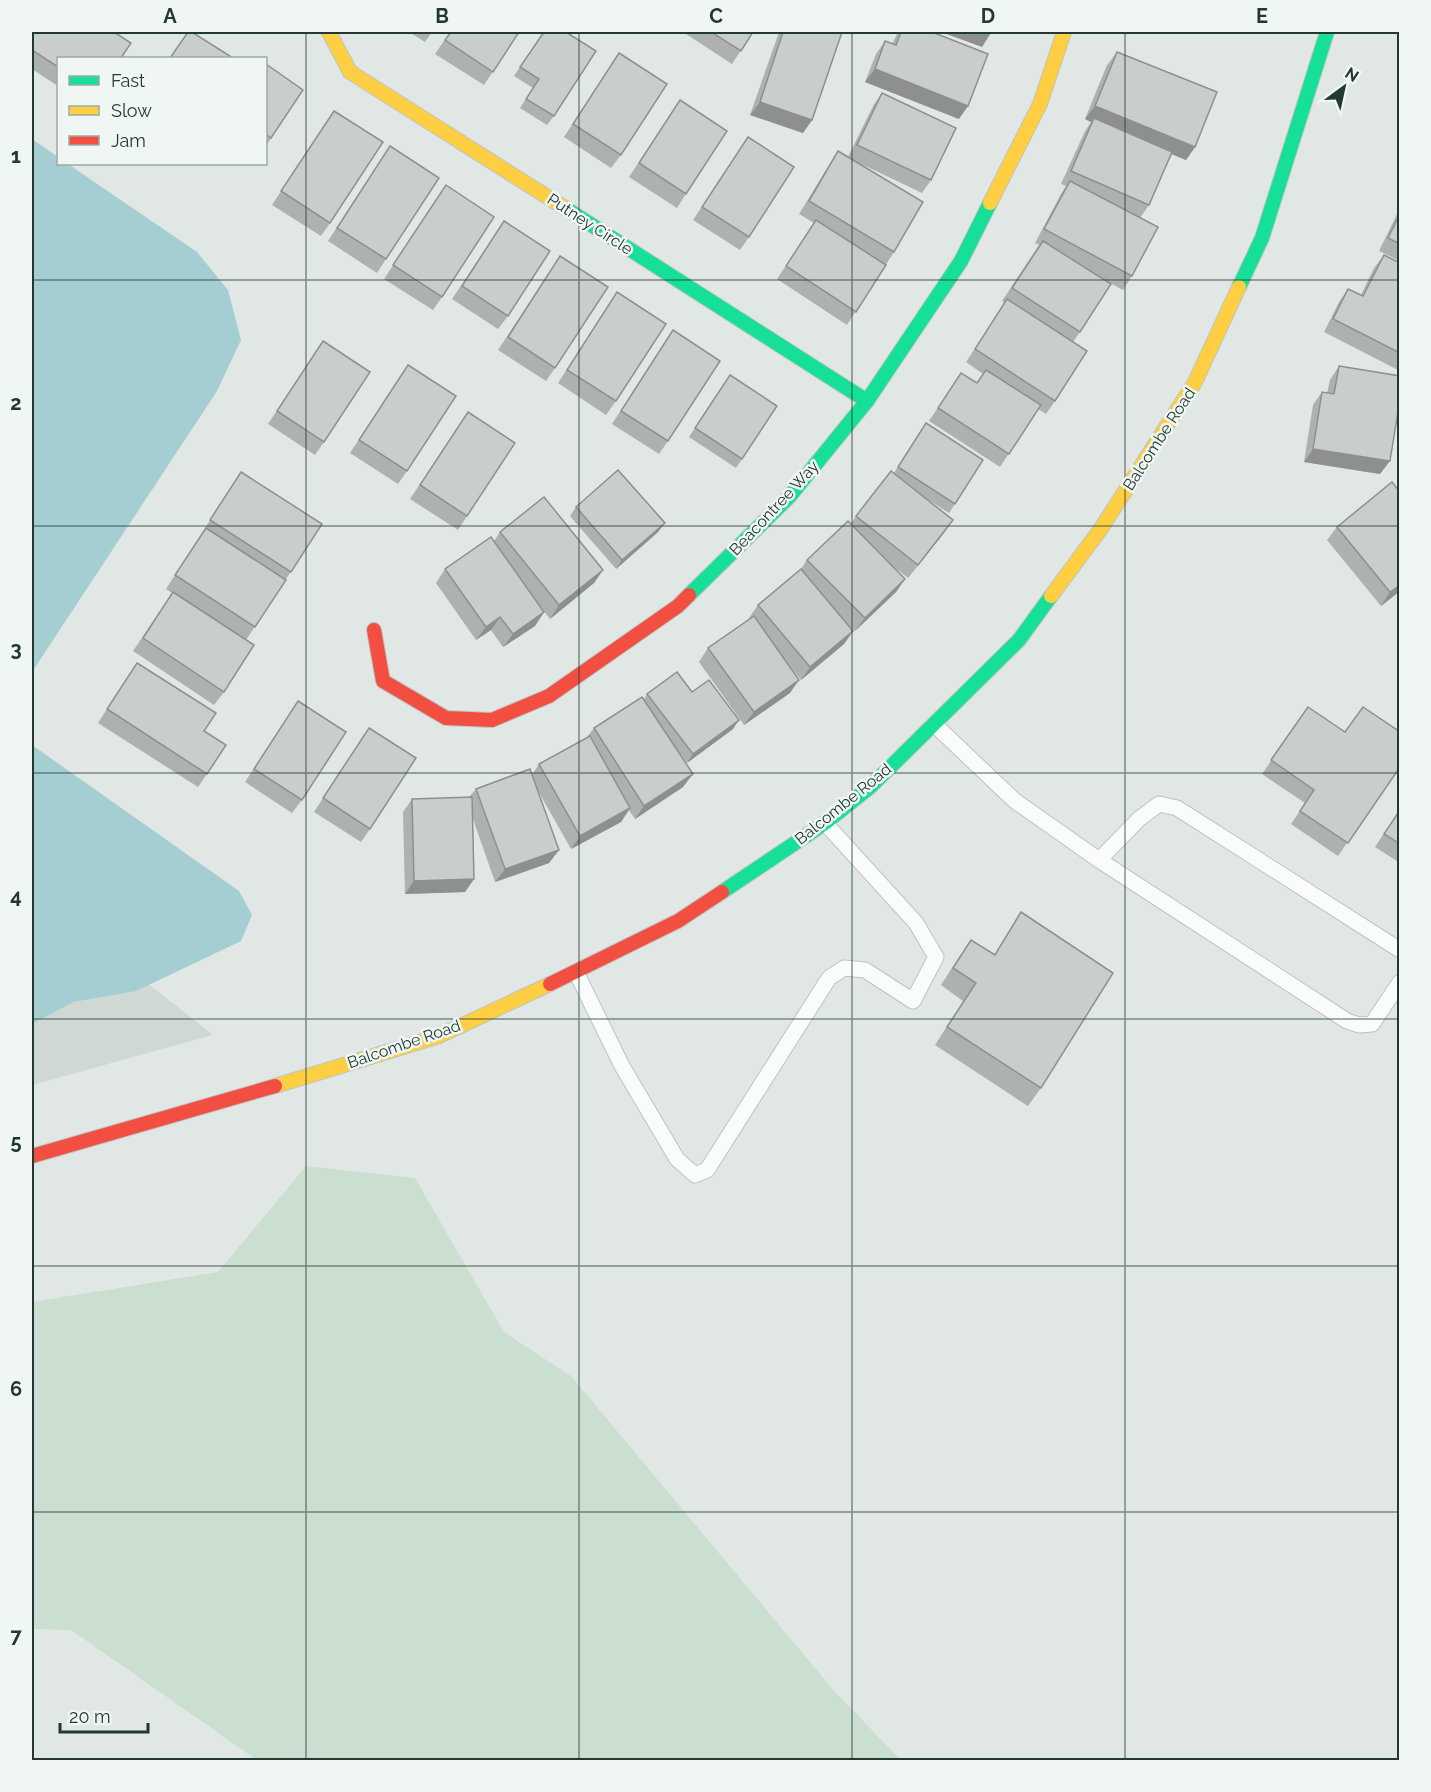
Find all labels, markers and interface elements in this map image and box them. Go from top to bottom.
text: A [163,4,177,28]
text: B [435,4,449,28]
text: C [709,4,723,28]
text: D [981,4,995,28]
text: E [1256,4,1268,28]
legend [57,57,267,165]
north arrow [1314,57,1374,117]
text: N [1342,64,1362,86]
text: Fast [111,70,145,91]
text: Slow [111,100,152,121]
text: Jam [111,130,146,151]
text: 1 [11,144,21,168]
street label: Putney Circle [544,189,636,259]
street label: Balcombe Road [1119,384,1199,494]
text: 2 [10,391,22,415]
street label: Beacontree Way [725,457,823,559]
text: 3 [10,637,22,661]
street label: Balcombe Road [791,759,895,849]
text: 4 [10,884,22,908]
street label: Balcombe Road [345,1016,463,1072]
text: 5 [10,1130,22,1154]
text: 6 [10,1377,22,1401]
text: 7 [10,1624,22,1648]
scale bar [60,1696,148,1734]
text: 20 m [69,1706,111,1727]

